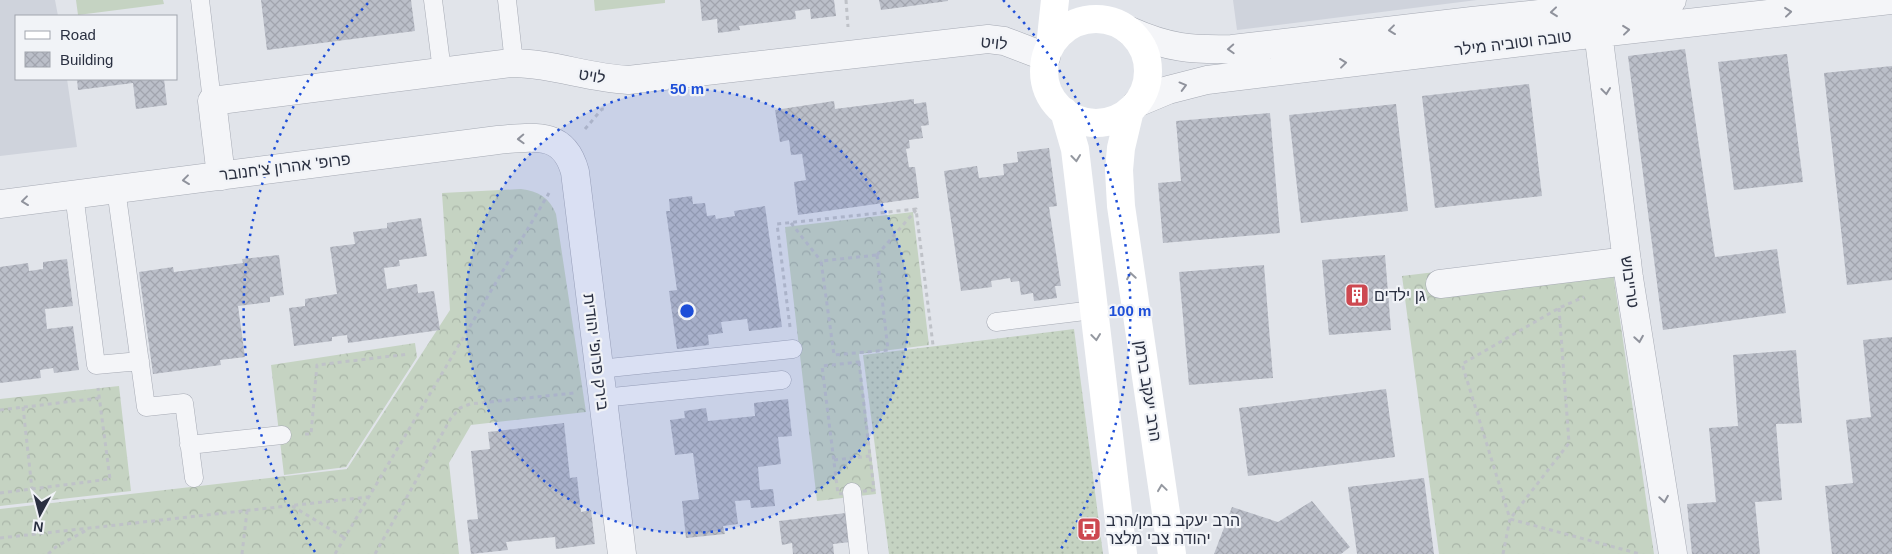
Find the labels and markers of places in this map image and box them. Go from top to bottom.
building icon: גן ילדים [1344,282,1370,308]
place label: גן ילדים [1374,287,1426,304]
centre of rings [678,302,696,320]
place label: הרב יעקב ברמן/הרב יהודה צבי מלצר [1106,512,1240,547]
bus stop icon: הרב יעקב ברמן/הרב יהודה צבי מלצר [1076,516,1102,542]

